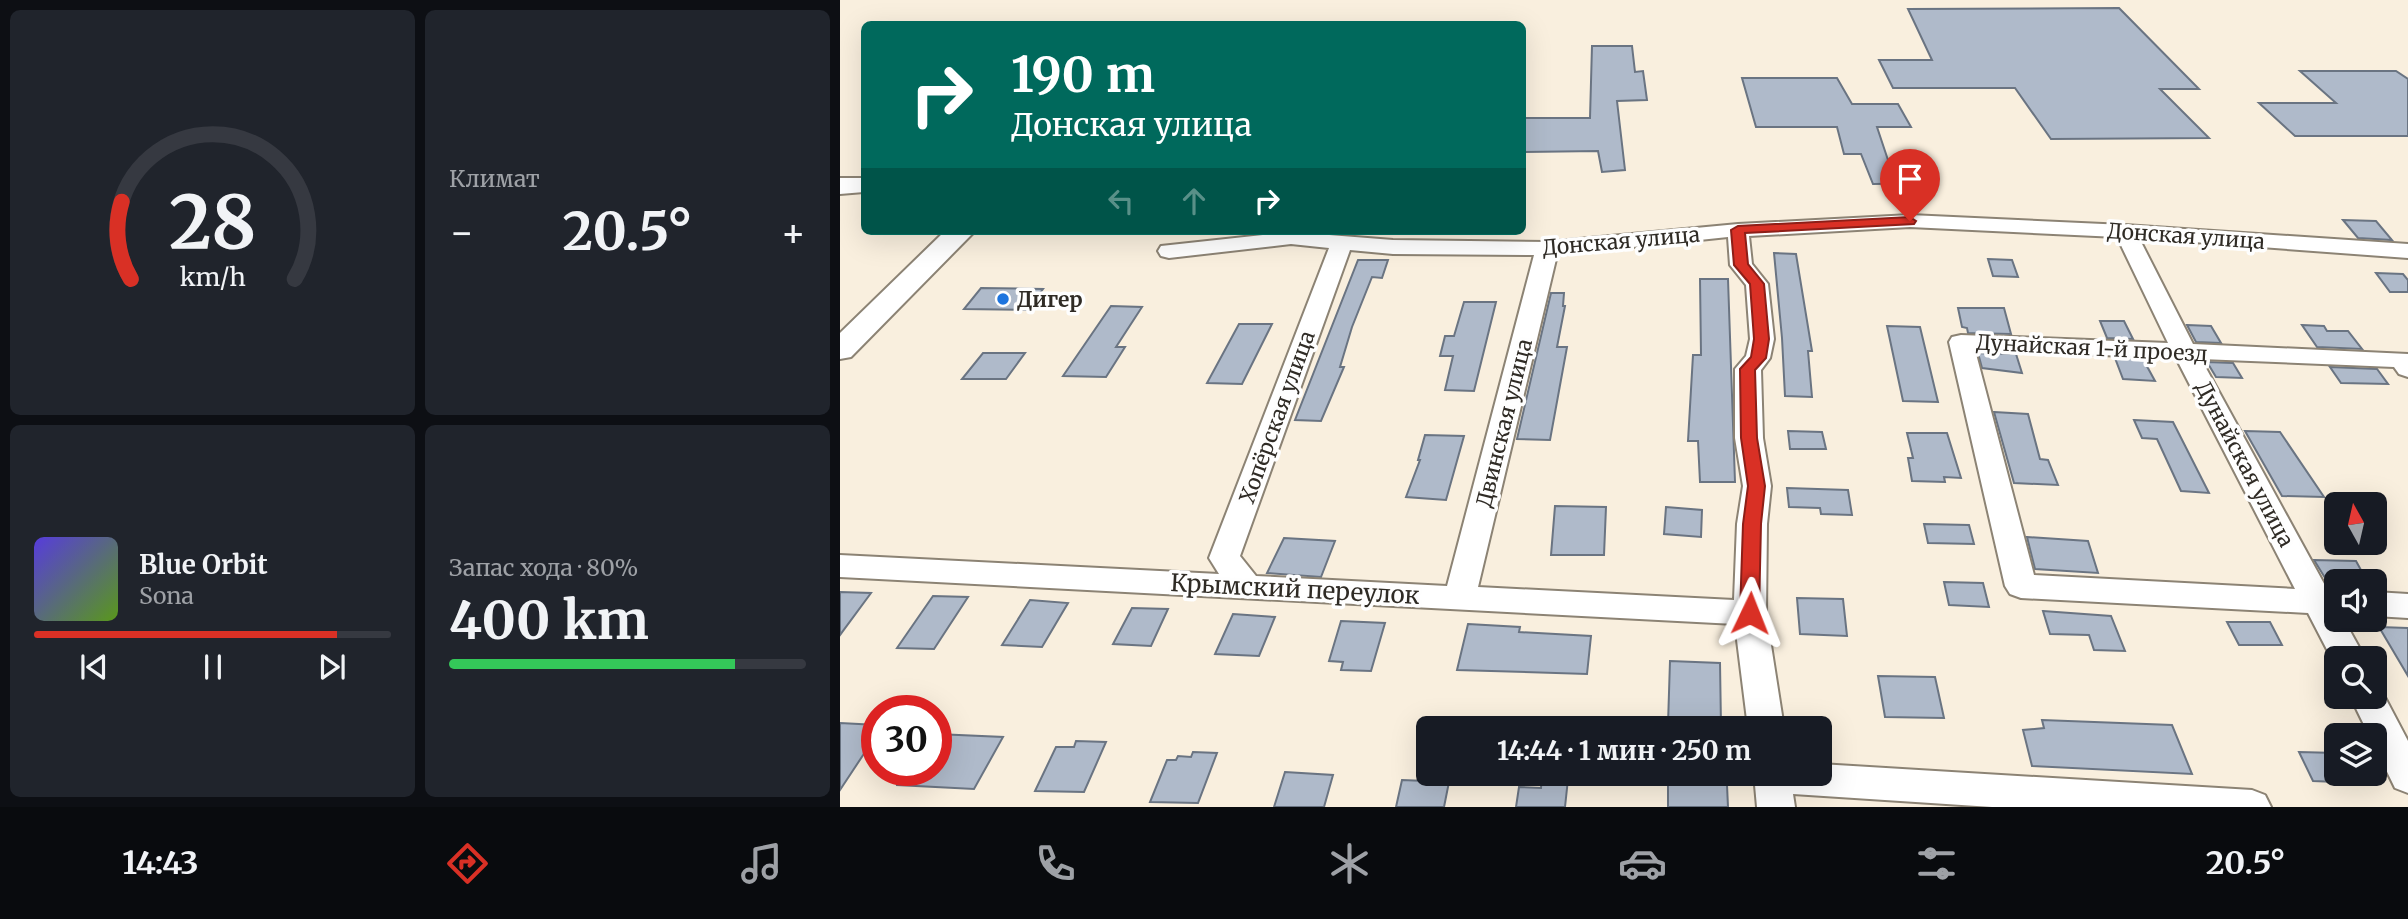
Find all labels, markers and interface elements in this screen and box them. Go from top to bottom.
text: 190 m [1011,44,1155,105]
icon: right [896,49,987,140]
text: Донская улица [1011,105,1252,145]
pin [1880,149,1940,221]
icon: arrive [1891,160,1929,198]
text: Климат [449,164,540,193]
text: 28 [169,177,256,269]
icon: left [1102,182,1140,220]
icon: ahead [1175,182,1213,220]
icon: right [1248,182,1286,220]
text: 20.5° [563,199,692,264]
text: − [449,209,474,256]
text: + [781,209,806,256]
street label: Донская улица [2106,217,2266,255]
street label: Донская улица [1541,221,1701,261]
text: km/h [179,260,246,292]
place label: Дигер [1017,286,1083,313]
marker: Дигер [995,291,1011,307]
street label: Хопёрская улица [1233,327,1321,507]
street label: Дунайская 1-й проезд [1976,328,2208,368]
street label: Двинская улица [1470,336,1538,510]
street label: Дунайская улица [2190,377,2300,551]
north arrow [2324,492,2387,555]
map controls [2324,492,2387,786]
text: Blue Orbit [139,548,268,581]
text: Запас хода · 80% [449,553,638,582]
street label: Крымский переулок [1170,567,1420,611]
button: sound [2324,569,2387,632]
position arrow [1713,576,1787,650]
text: Sona [139,581,194,610]
text: 400 km [449,588,649,653]
button: search [2324,646,2387,709]
icon: previous [75,648,113,686]
icon: pause [194,648,232,686]
icon: next [313,648,351,686]
speed limit sign: 30 [861,695,952,786]
button: layers [2324,723,2387,786]
text: 14:44 · 1 мин · 250 m [1497,734,1751,767]
icon: directions [443,839,492,888]
icon: music [737,839,786,888]
icon: phone [1031,839,1080,888]
icon: climate [1325,839,1374,888]
icon: car [1618,839,1667,888]
icon: filters [1912,839,1961,888]
text: 14:43 [122,843,199,883]
text: 20.5° [2206,843,2286,883]

